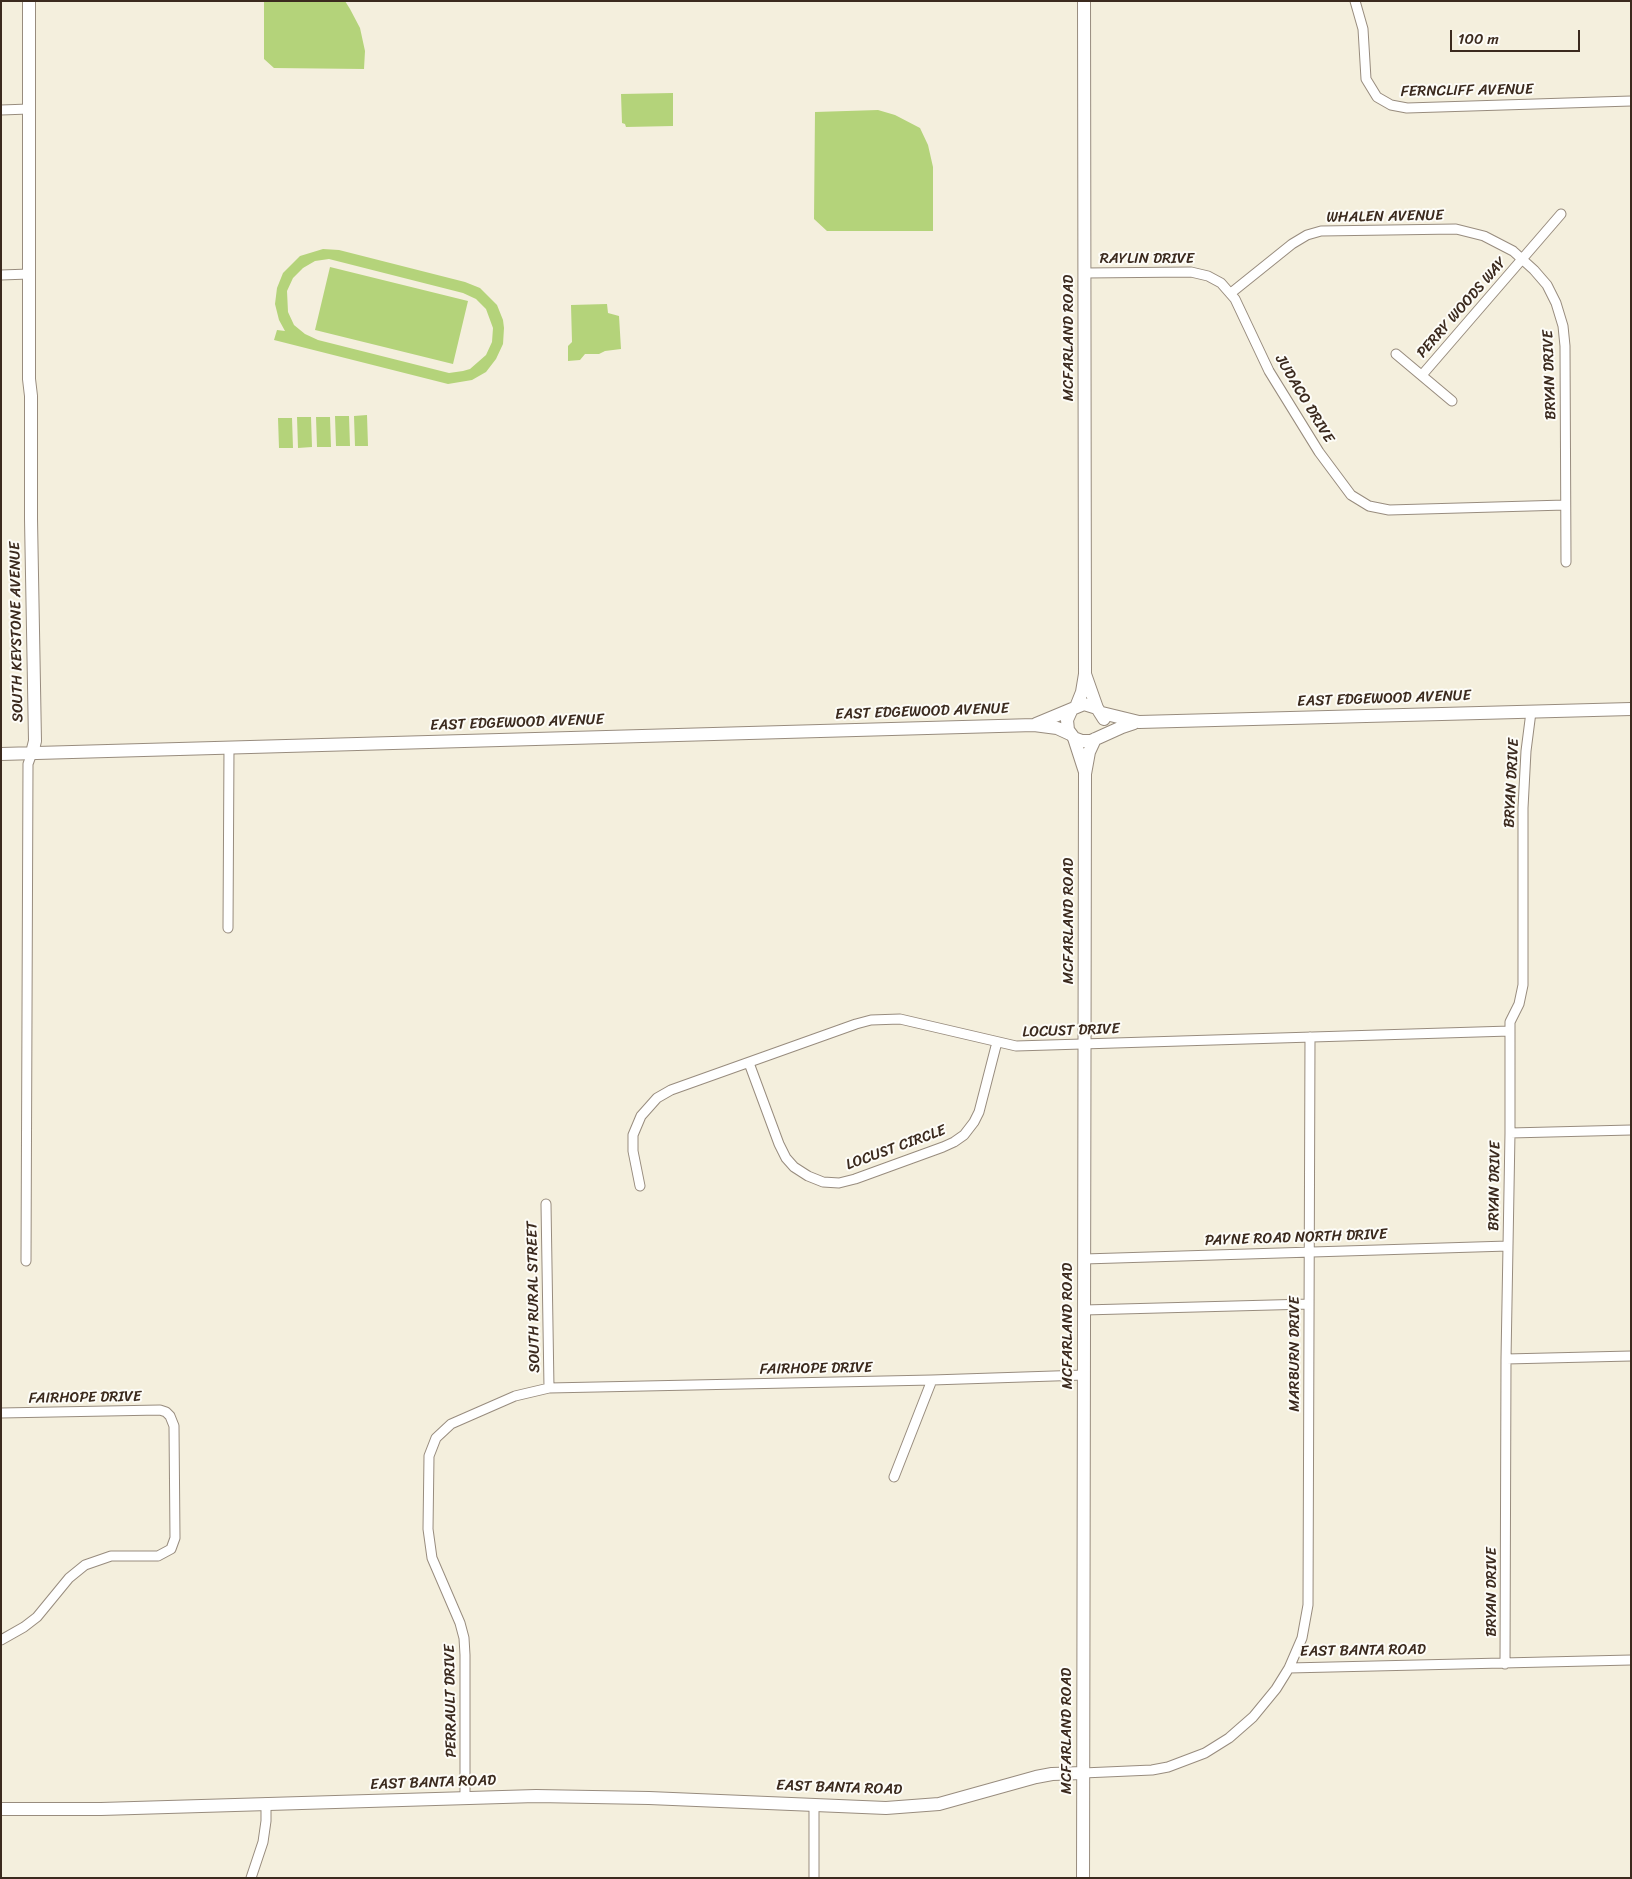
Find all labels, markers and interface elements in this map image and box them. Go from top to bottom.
scale bar [1452,20,1582,52]
text: 100 m [1458,26,1499,52]
street label: FERNCLIFF AVENUE [1400,81,1534,101]
street label: WHALEN AVENUE [1326,207,1444,227]
street label: RAYLIN DRIVE [1100,250,1194,268]
street label: PERRY WOODS WAY [1413,254,1511,362]
street label: MCFARLAND ROAD [1060,275,1078,401]
street label: BRYAN DRIVE [1539,330,1561,420]
street label: JUDACO DRIVE [1271,352,1337,446]
street label: SOUTH KEYSTONE AVENUE [6,542,28,722]
street label: EAST EDGEWOOD AVENUE [1297,687,1471,711]
street label: EAST EDGEWOOD AVENUE [835,700,1009,724]
street label: EAST EDGEWOOD AVENUE [430,711,604,735]
street label: BRYAN DRIVE [1501,738,1523,828]
street label: MCFARLAND ROAD [1060,858,1078,984]
street label: LOCUST DRIVE [1022,1020,1120,1042]
street label: LOCUST CIRCLE [844,1122,948,1174]
street label: BRYAN DRIVE [1485,1141,1505,1231]
street label: SOUTH RURAL STREET [524,1221,544,1373]
street label: PAYNE ROAD NORTH DRIVE [1204,1226,1388,1250]
street label: MCFARLAND ROAD [1059,1263,1077,1389]
street label: MARBURN DRIVE [1286,1296,1304,1412]
street label: FAIRHOPE DRIVE [759,1359,873,1379]
street label: FAIRHOPE DRIVE [28,1388,142,1408]
street label: BRYAN DRIVE [1483,1547,1501,1637]
street label: EAST BANTA ROAD [1300,1641,1426,1661]
street label: PERRAULT DRIVE [441,1644,461,1758]
street label: MCFARLAND ROAD [1058,1668,1076,1794]
street label: EAST BANTA ROAD [370,1772,496,1794]
street label: EAST BANTA ROAD [776,1777,902,1799]

